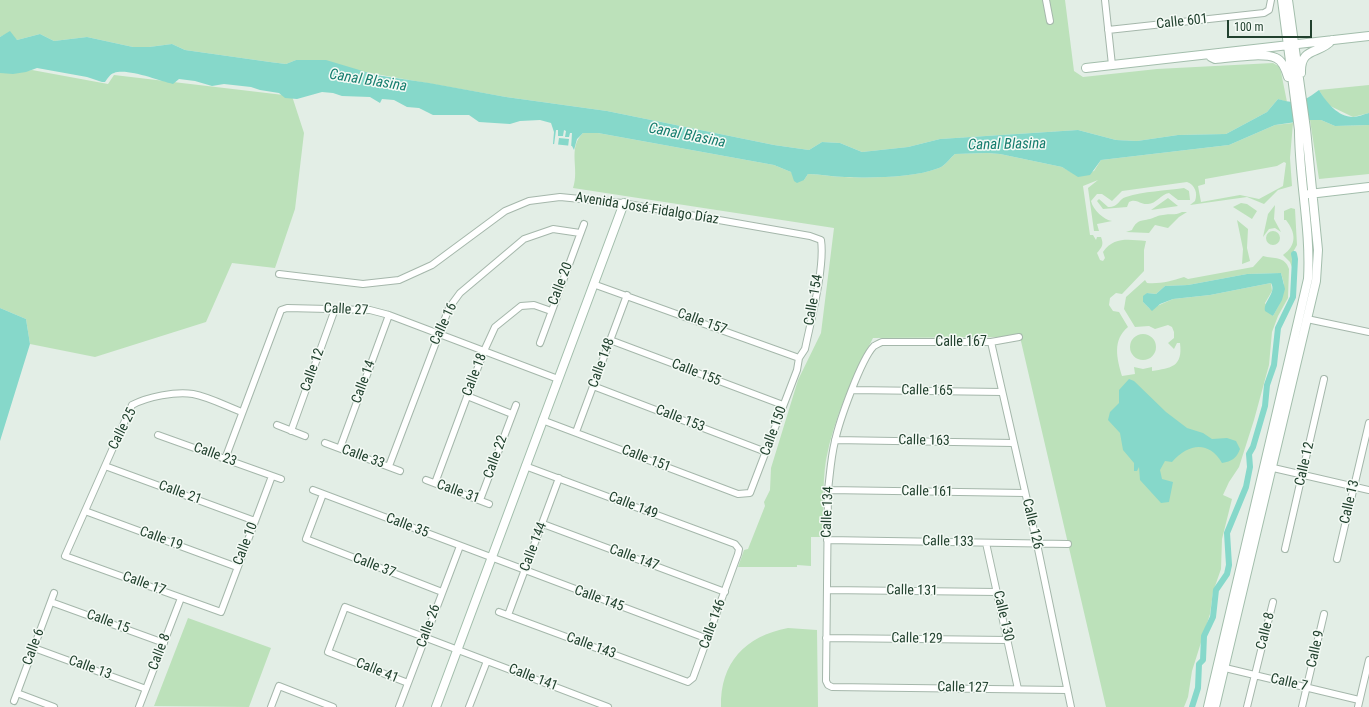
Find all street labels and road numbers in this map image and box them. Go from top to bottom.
street label: Calle 601 [1155,11,1209,33]
street label: Avenida José Fidalgo Díaz [574,189,720,229]
street label: Calle 20 [545,260,577,308]
street label: Calle 154 [801,273,827,327]
street label: Calle 27 [323,300,369,320]
street label: Calle 16 [427,300,461,348]
street label: Calle 157 [675,305,729,339]
street label: Calle 167 [935,334,987,350]
street label: Calle 148 [585,336,619,390]
street label: Calle 12 [297,346,329,394]
street label: Calle 18 [459,351,491,399]
street label: Calle 155 [669,356,723,390]
street label: Calle 14 [348,358,380,406]
street label: Calle 165 [901,382,953,400]
street label: Calle 153 [653,402,707,436]
street label: Calle 150 [757,404,791,458]
street label: Calle 25 [105,405,141,453]
street label: Calle 163 [898,432,950,450]
street label: Calle 22 [480,433,512,481]
street label: Calle 23 [191,439,239,471]
street label: Calle 12 [1292,440,1318,488]
street label: Calle 33 [339,441,387,473]
street label: Calle 151 [619,442,673,476]
street label: Calle 31 [434,476,482,508]
street label: Calle 21 [156,477,204,509]
street label: Calle 13 [1337,478,1363,526]
street label: Calle 161 [901,483,953,501]
street label: Calle 134 [819,486,837,538]
street label: Calle 149 [606,489,660,523]
street label: Calle 126 [1018,497,1046,551]
street label: Calle 35 [383,510,431,542]
street label: Calle 10 [230,520,262,568]
street label: Calle 144 [517,520,551,574]
street label: Calle 19 [137,523,185,555]
street label: Calle 133 [922,533,974,551]
street label: Calle 147 [607,541,661,575]
street label: Calle 37 [350,550,398,582]
street label: Calle 17 [120,568,168,600]
street label: Calle 145 [572,582,626,616]
street label: Calle 131 [886,582,938,600]
street label: Calle 130 [989,589,1017,643]
street label: Calle 146 [696,597,730,651]
street label: Calle 26 [413,602,445,650]
street label: Calle 15 [84,606,132,638]
street label: Calle 8 [1253,611,1279,651]
street label: Calle 6 [20,626,48,668]
street label: Calle 143 [564,629,618,663]
street label: Calle 9 [1304,629,1328,669]
street label: Calle 129 [891,630,943,648]
street label: Calle 8 [145,631,175,673]
street label: Calle 13 [66,652,114,684]
street label: Calle 41 [353,655,401,687]
street label: Calle 141 [506,661,560,695]
street label: Calle 7 [1269,671,1309,695]
street label: Calle 127 [937,679,989,697]

